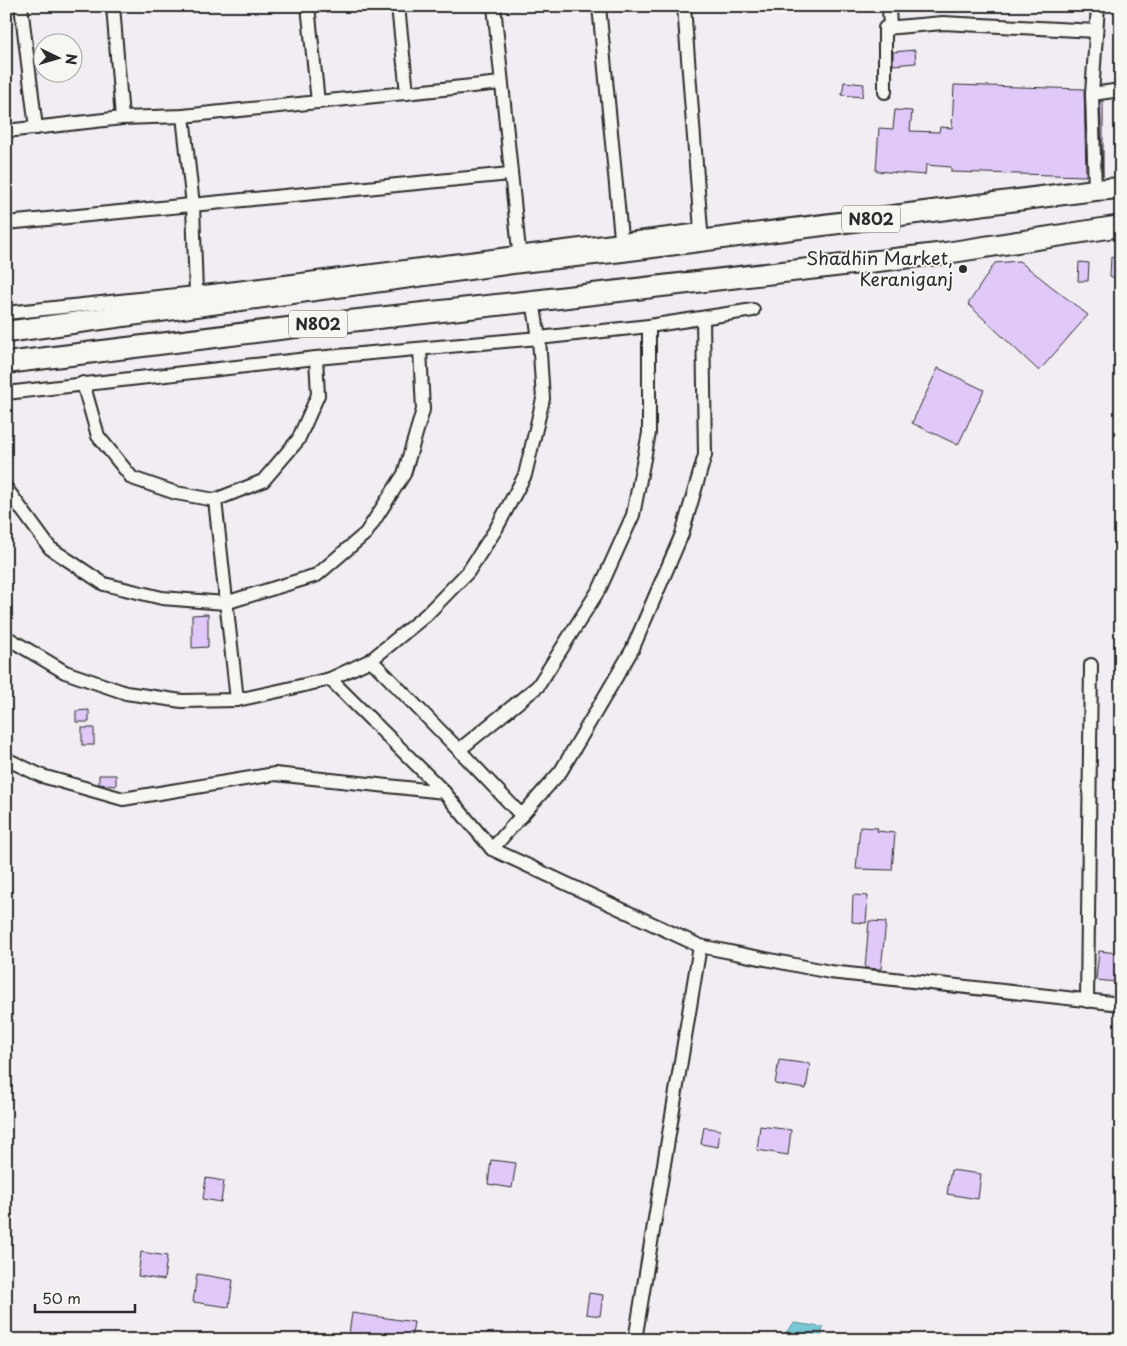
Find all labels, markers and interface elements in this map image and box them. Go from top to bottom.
north arrow [32,32,82,82]
text: N [61,53,82,66]
road number: N802 [842,205,900,232]
place label: Shadhin Market, Keraniganj [806,244,953,292]
marker: Shadhin Market, Keraniganj [957,263,969,275]
road number: N802 [289,310,347,338]
scale bar [35,1281,135,1313]
text: 50 m [42,1286,81,1309]

